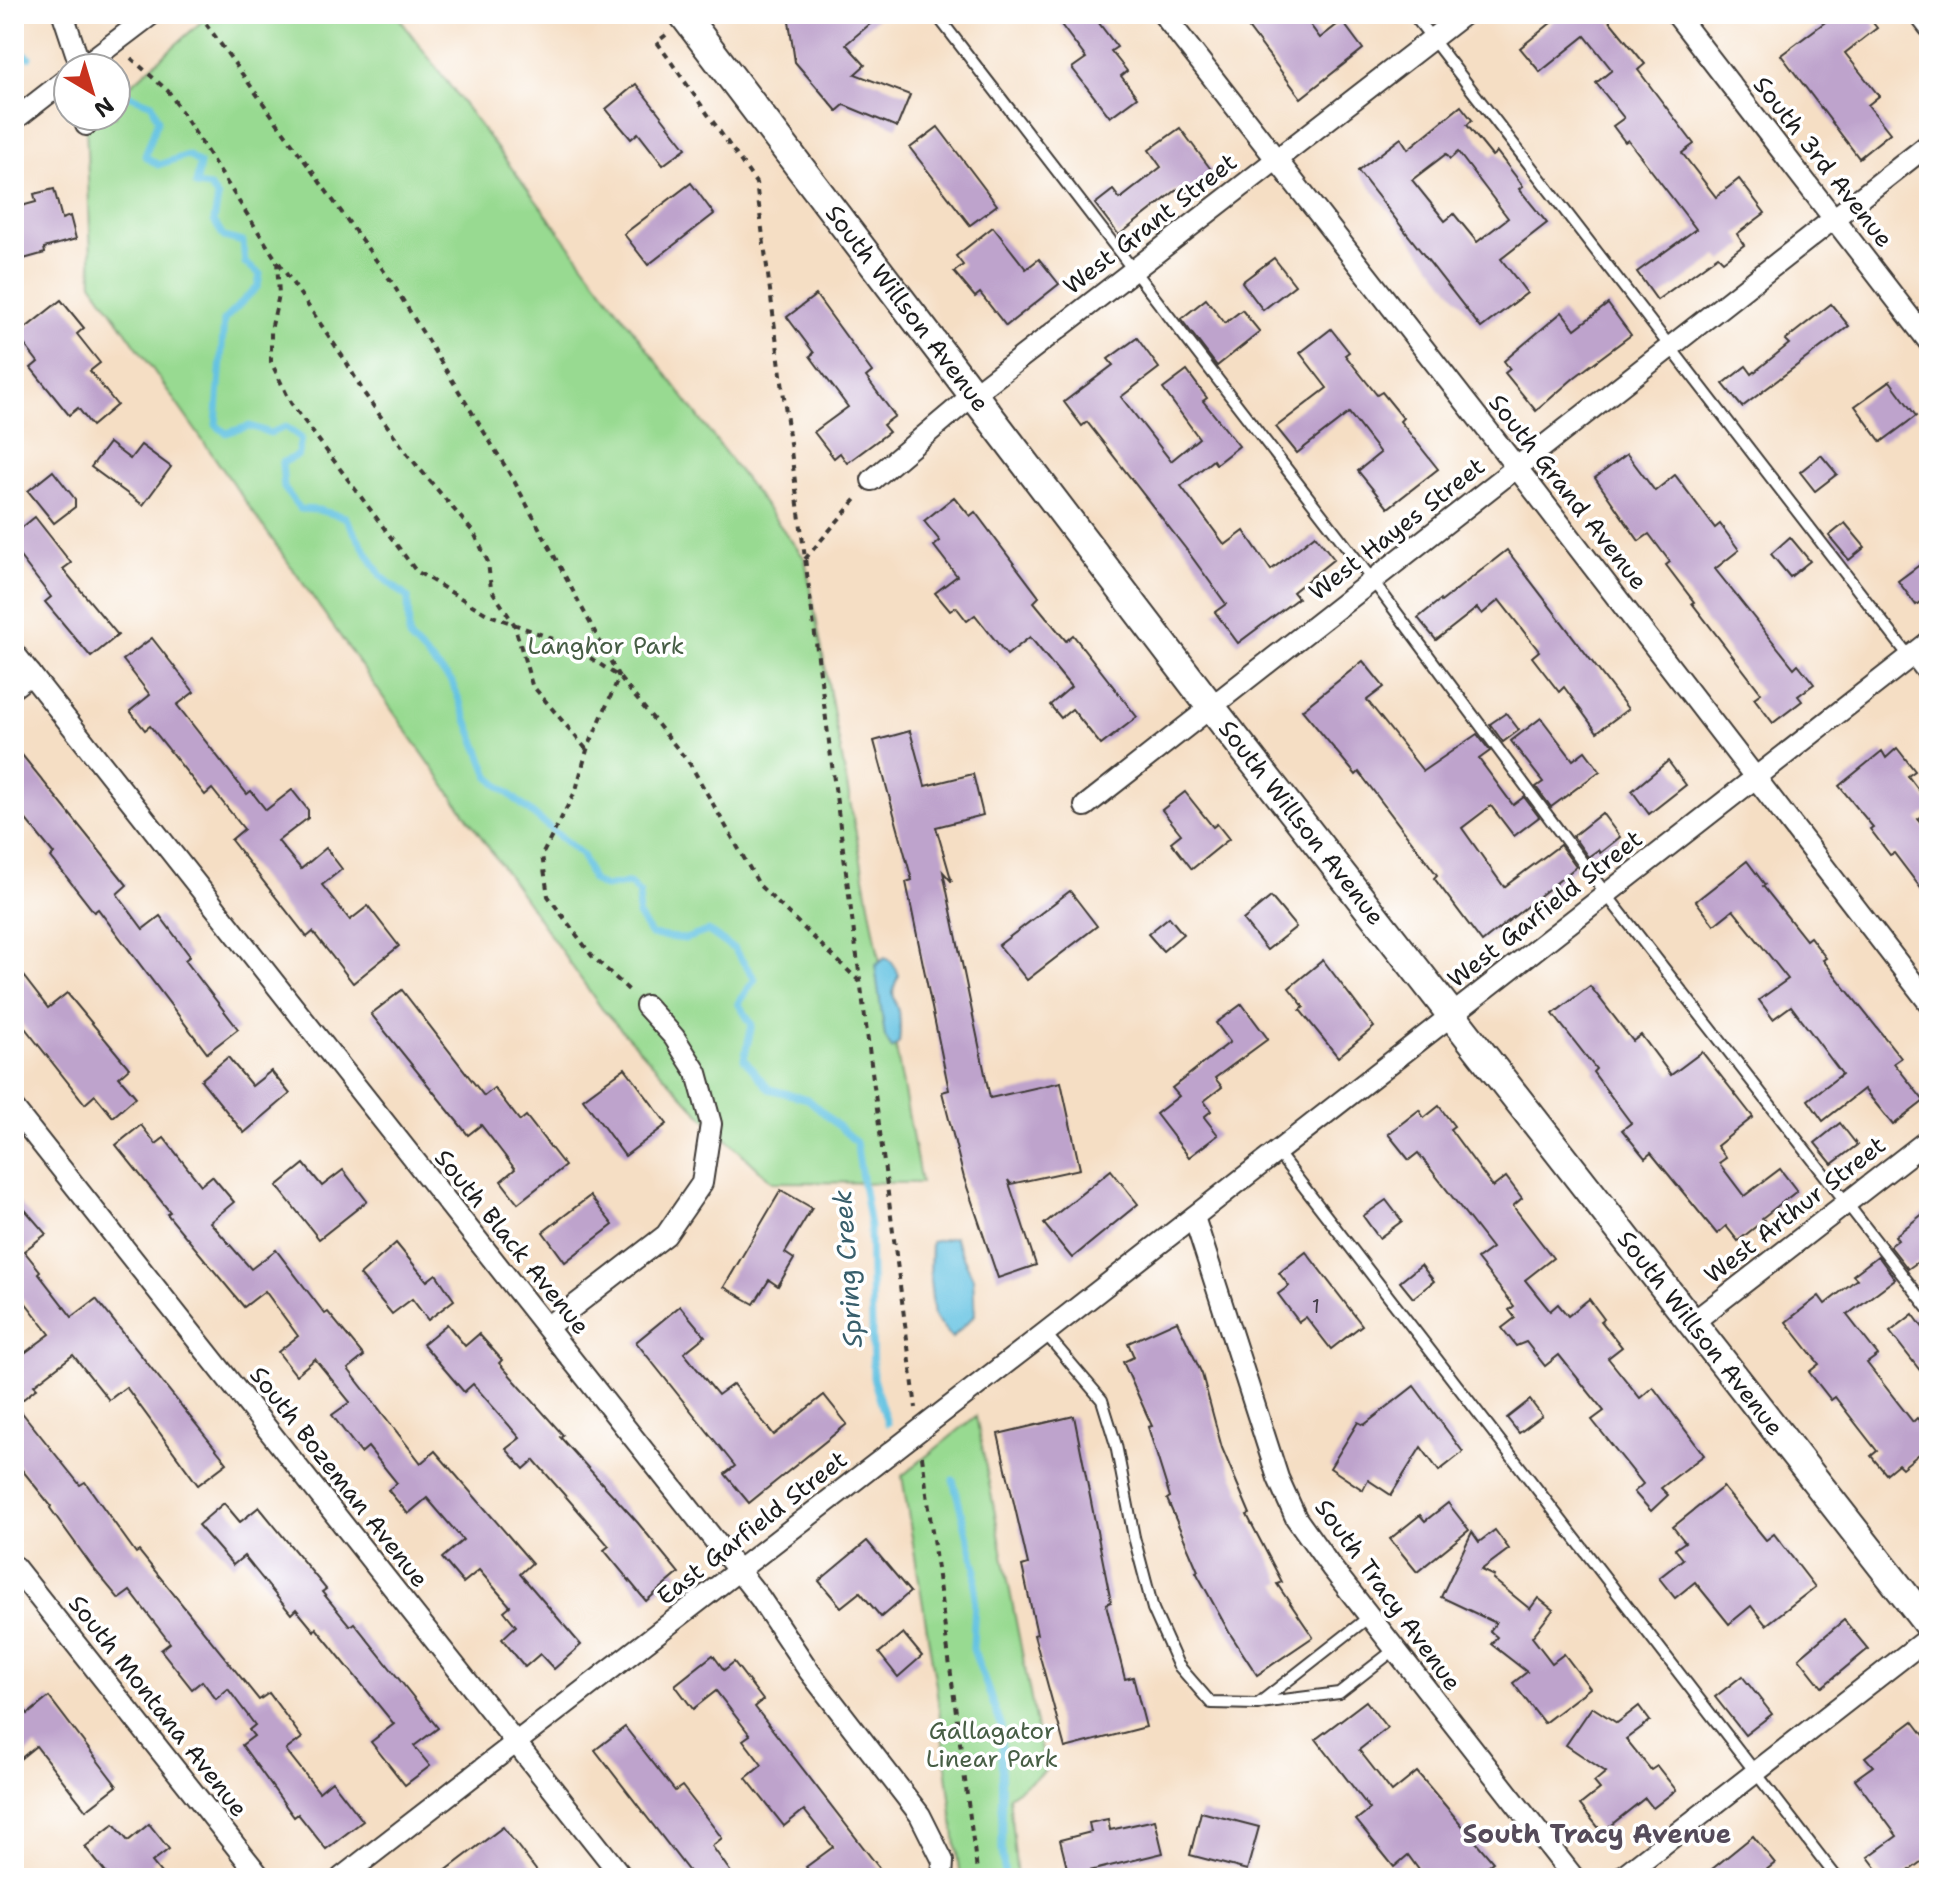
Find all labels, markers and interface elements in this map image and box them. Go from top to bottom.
north arrow [52,52,132,132]
street label: South 3rd Avenue [1746,70,1900,254]
text: N [88,91,120,124]
street label: West Grant Street [1057,146,1243,302]
street label: South Willson Avenue [818,198,996,418]
street label: South Grand Avenue [1481,388,1655,596]
street label: West Hayes Street [1303,450,1491,608]
park label: Langhor Park [528,630,684,662]
street label: South Willson Avenue [1211,713,1392,932]
street label: West Garfield Street [1441,823,1649,995]
street label: West Arthur Street [1698,1129,1892,1291]
street label: South Black Avenue [427,1143,597,1341]
water label: Spring Creek [824,1189,870,1349]
street label: South Willson Avenue [1610,1224,1791,1443]
house number: 1 [1312,1293,1320,1319]
street label: South Bozeman Avenue [242,1360,436,1594]
street label: East Garfield Street [650,1444,854,1612]
street label: South Tracy Avenue [1307,1493,1469,1697]
street label: South Montana Avenue [61,1588,255,1824]
park label: Gallagator Linear Park [926,1715,1058,1775]
district label: South Tracy Avenue [1463,1816,1731,1851]

